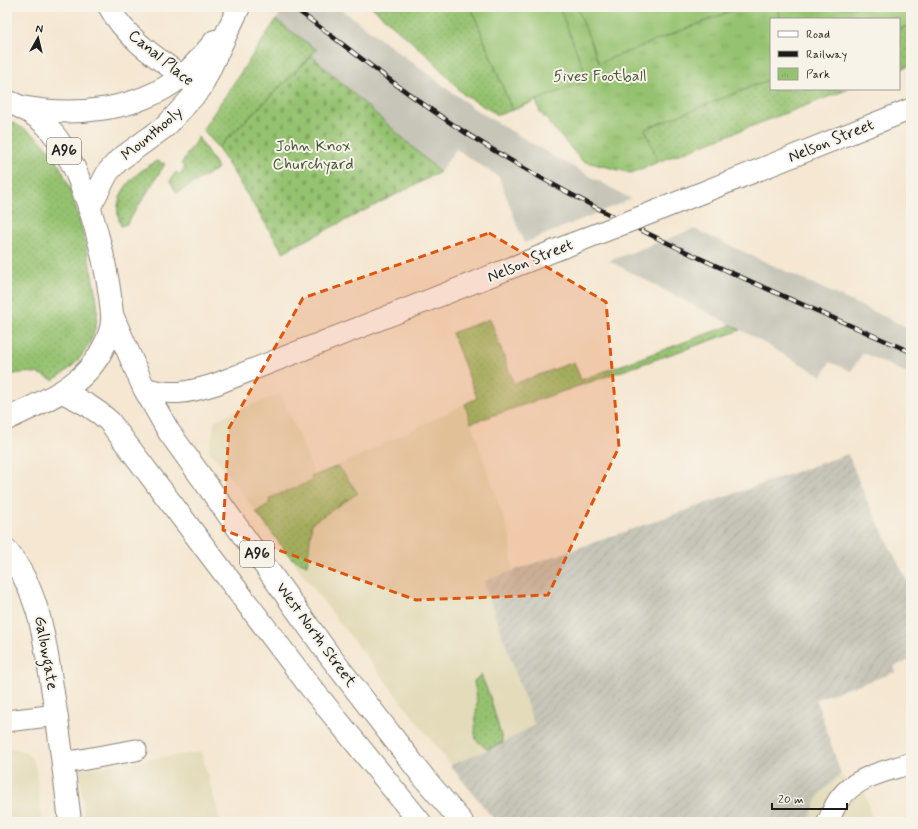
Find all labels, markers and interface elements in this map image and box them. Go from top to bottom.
north arrow [18,18,58,58]
legend [770,18,900,90]
text: N [35,22,44,37]
street label: Canal Place [124,25,198,91]
text: Road [806,27,830,43]
text: Railway [806,47,848,63]
park label: 5ives Football [553,66,647,87]
text: Park [806,67,830,83]
street label: Mounthooly [117,102,187,166]
street label: Nelson Street [785,114,877,168]
park label: John Knox Churchyard [272,136,354,175]
road number: A96 [47,138,81,164]
street label: Nelson Street [484,234,576,288]
road number: A96 [240,541,274,567]
street label: West North Street [271,579,361,692]
street label: Gallowgate [28,614,63,692]
scale bar [772,785,847,811]
text: 20 m [778,792,804,808]

